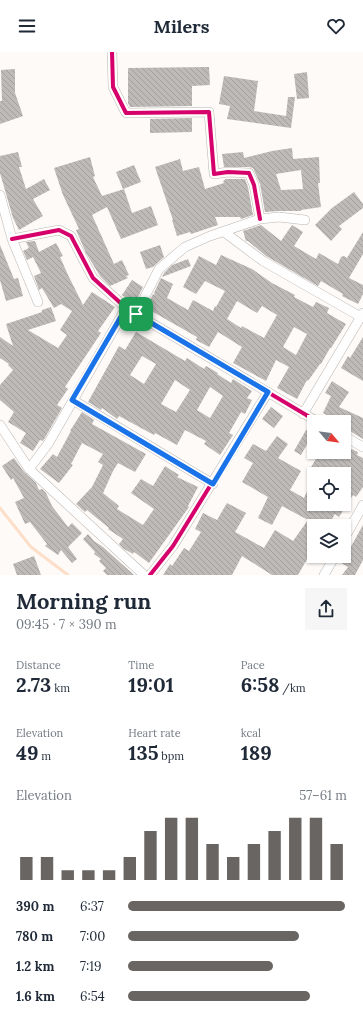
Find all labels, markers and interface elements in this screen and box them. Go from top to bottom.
icon: menu [16,15,38,37]
text: Milers [154,15,209,38]
icon: heart [325,15,347,37]
pin [119,297,153,331]
icon: arrive [125,303,147,325]
north arrow [307,415,351,459]
map controls [307,415,351,563]
button: locate [307,467,351,511]
button: layers [307,519,351,563]
text: Morning run [16,587,151,615]
button: share [305,588,347,630]
text: 09:45 · 7 × 390 m [16,616,117,633]
text: Distance [16,658,61,672]
text: Time [128,658,154,672]
text: Pace [241,658,265,672]
text: 2.73 [16,672,51,697]
text: 19:01 [128,672,174,697]
text: 6:58 [241,672,279,697]
text: km [51,681,70,695]
text: /km [279,681,306,695]
text: Elevation [16,726,63,740]
text: Heart rate [128,726,181,740]
text: kcal [241,726,261,740]
text: 49 [16,740,38,765]
text: 135 [128,740,158,765]
text: 189 [241,740,272,765]
text: m [38,749,51,763]
text: bpm [158,749,184,763]
text: Elevation [16,787,72,804]
text: 57–61 m [299,787,347,804]
text: 390 m [16,898,54,915]
text: 6:37 [80,898,104,915]
text: 780 m [16,928,53,945]
text: 7:00 [80,928,105,945]
text: 1.2 km [16,958,54,975]
text: 7:19 [80,958,102,975]
text: 1.6 km [16,988,55,1005]
text: 6:54 [80,988,105,1005]

